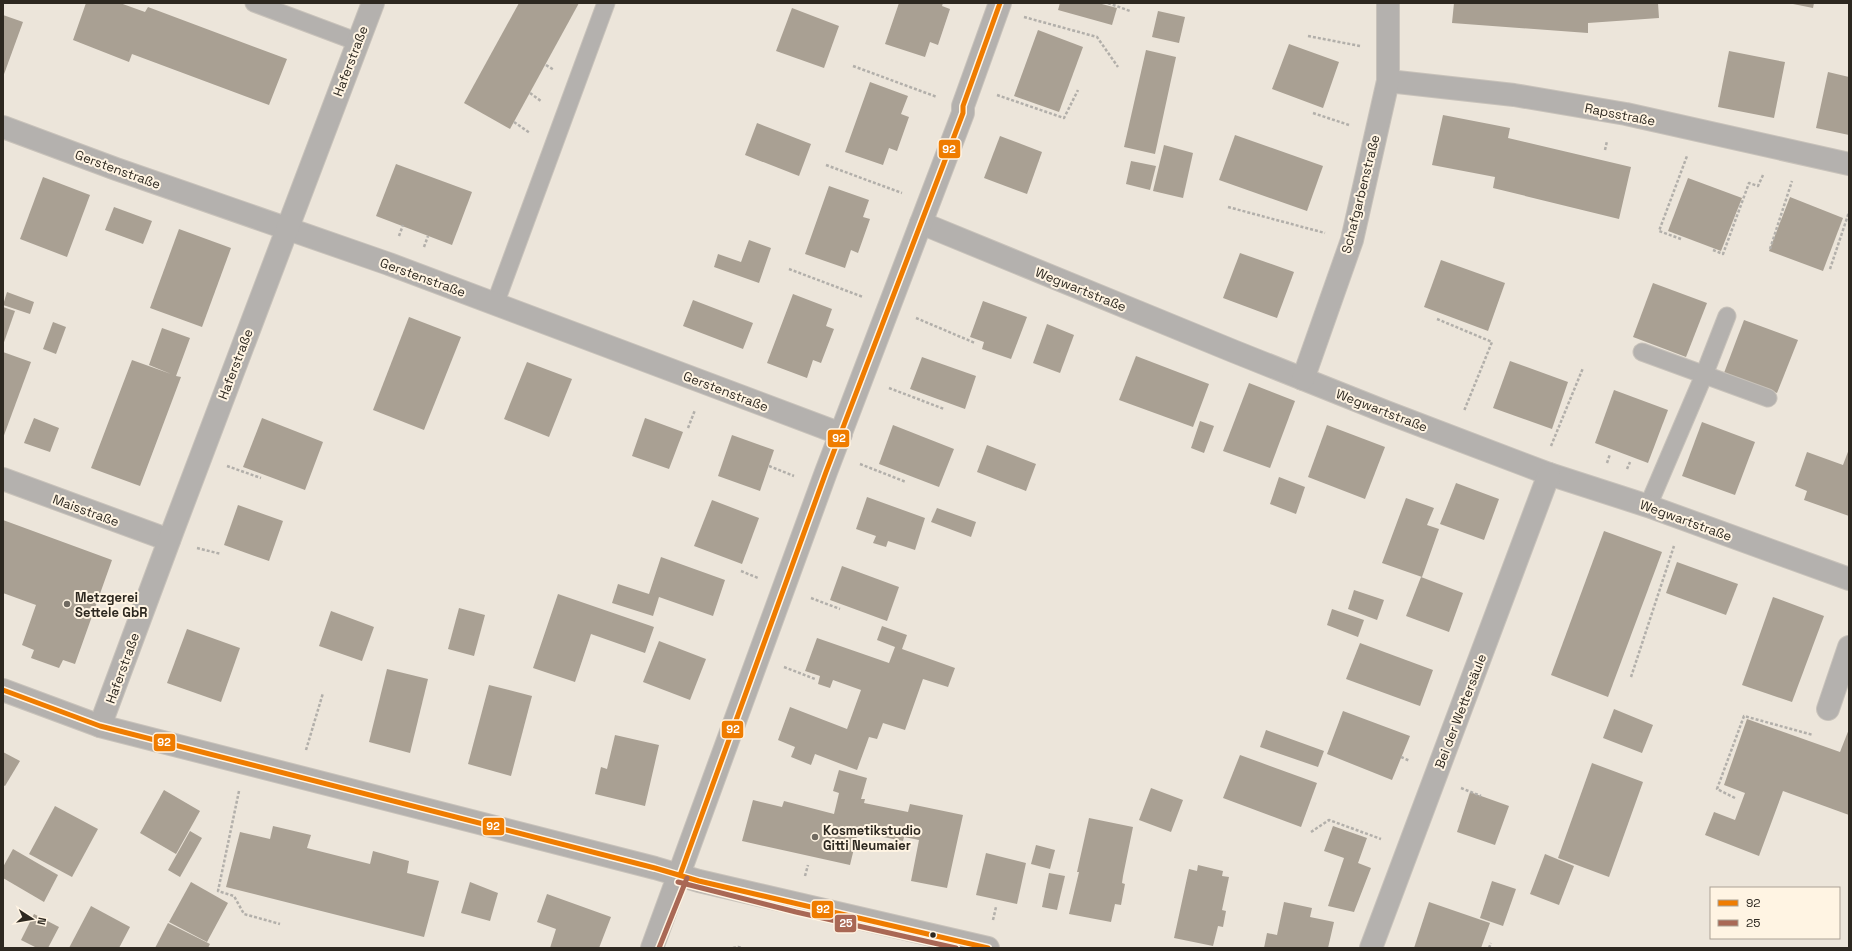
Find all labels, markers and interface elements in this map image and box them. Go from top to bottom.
street label: Haferstraße [329,23,372,99]
street label: Rapsstraße [1583,99,1657,130]
street label: Schafgarbenstraße [1338,133,1383,255]
line badge: 92 [938,139,961,159]
text: 92 [942,142,956,156]
street label: Gerstenstraße [73,146,163,193]
street label: Gerstenstraße [378,254,468,301]
street label: Wegwartstraße [1033,263,1129,315]
street label: Haferstraße [214,326,257,402]
street label: Gerstenstraße [681,367,771,416]
street label: Wegwartstraße [1334,385,1430,436]
line badge: 92 [827,429,850,448]
text: 92 [832,431,846,445]
street label: Maisstraße [50,491,121,530]
street label: Wegwartstraße [1638,496,1734,545]
place label: Metzgerei Settele GbR [75,589,147,621]
marker: Metzgerei Settele GbR [62,599,72,609]
street label: Haferstraße [102,630,143,706]
street label: Bei der Wettersäule [1431,651,1490,771]
line badge: 92 [721,720,744,739]
text: 92 [726,722,740,736]
line badge: 92 [153,733,176,752]
text: 92 [157,735,171,749]
line badge: 92 [482,817,505,836]
text: 92 [486,819,500,833]
place label: Kosmetikstudio Gitti Neumaier [823,822,921,854]
marker: Kosmetikstudio Gitti Neumaier [810,832,820,842]
legend [1710,887,1840,939]
text: 92 [1746,895,1761,911]
north arrow [12,899,52,939]
line badge: 92 [811,900,834,919]
text: 92 [816,902,830,916]
line badge: 25 [834,914,857,933]
text: 25 [1746,915,1760,931]
text: N [34,916,49,926]
text: 25 [839,916,853,930]
unlabelled marker [928,930,938,940]

